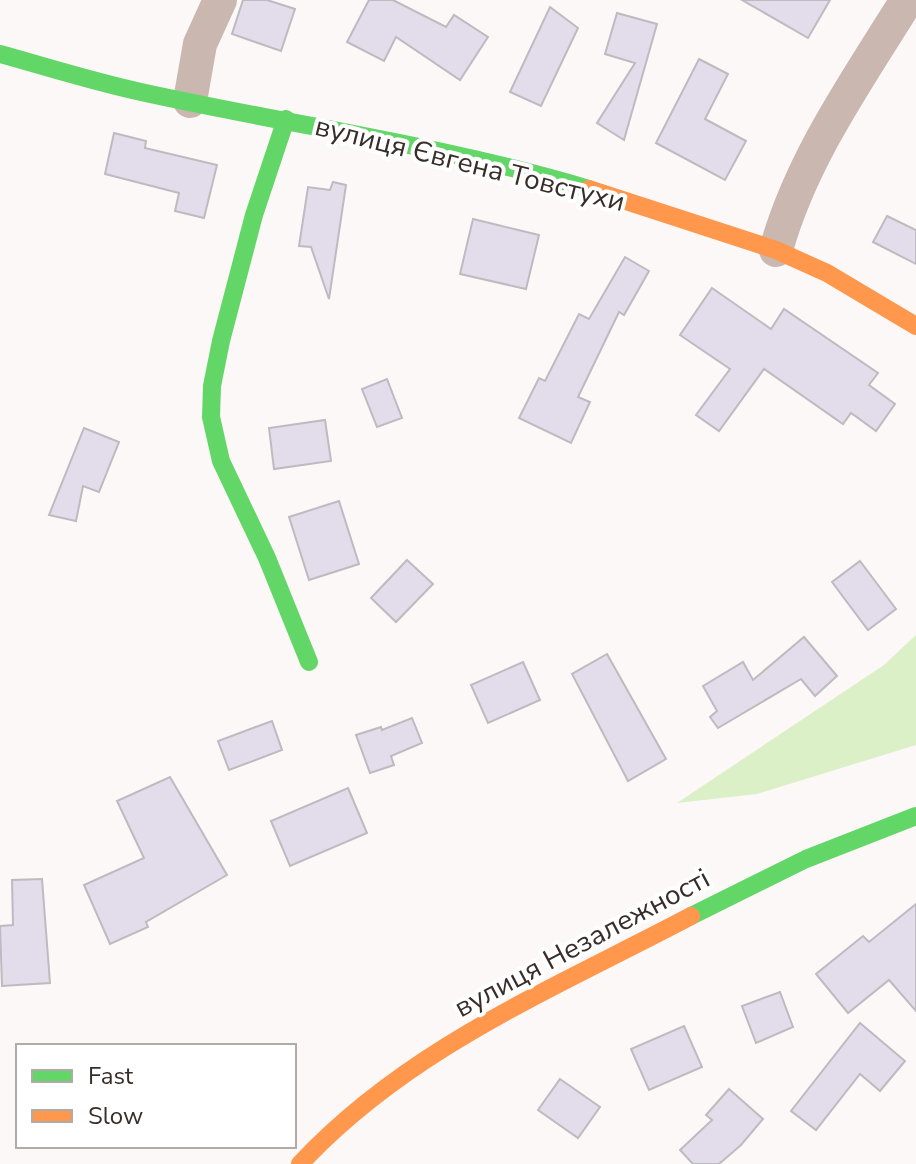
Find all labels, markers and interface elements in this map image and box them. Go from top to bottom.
street label: вулиця Євгена Товстухи [311,107,629,221]
street label: вулиця Незалежності [448,860,716,1026]
legend [16,1044,296,1148]
text: Fast [88,1060,134,1092]
text: Slow [88,1100,143,1132]

